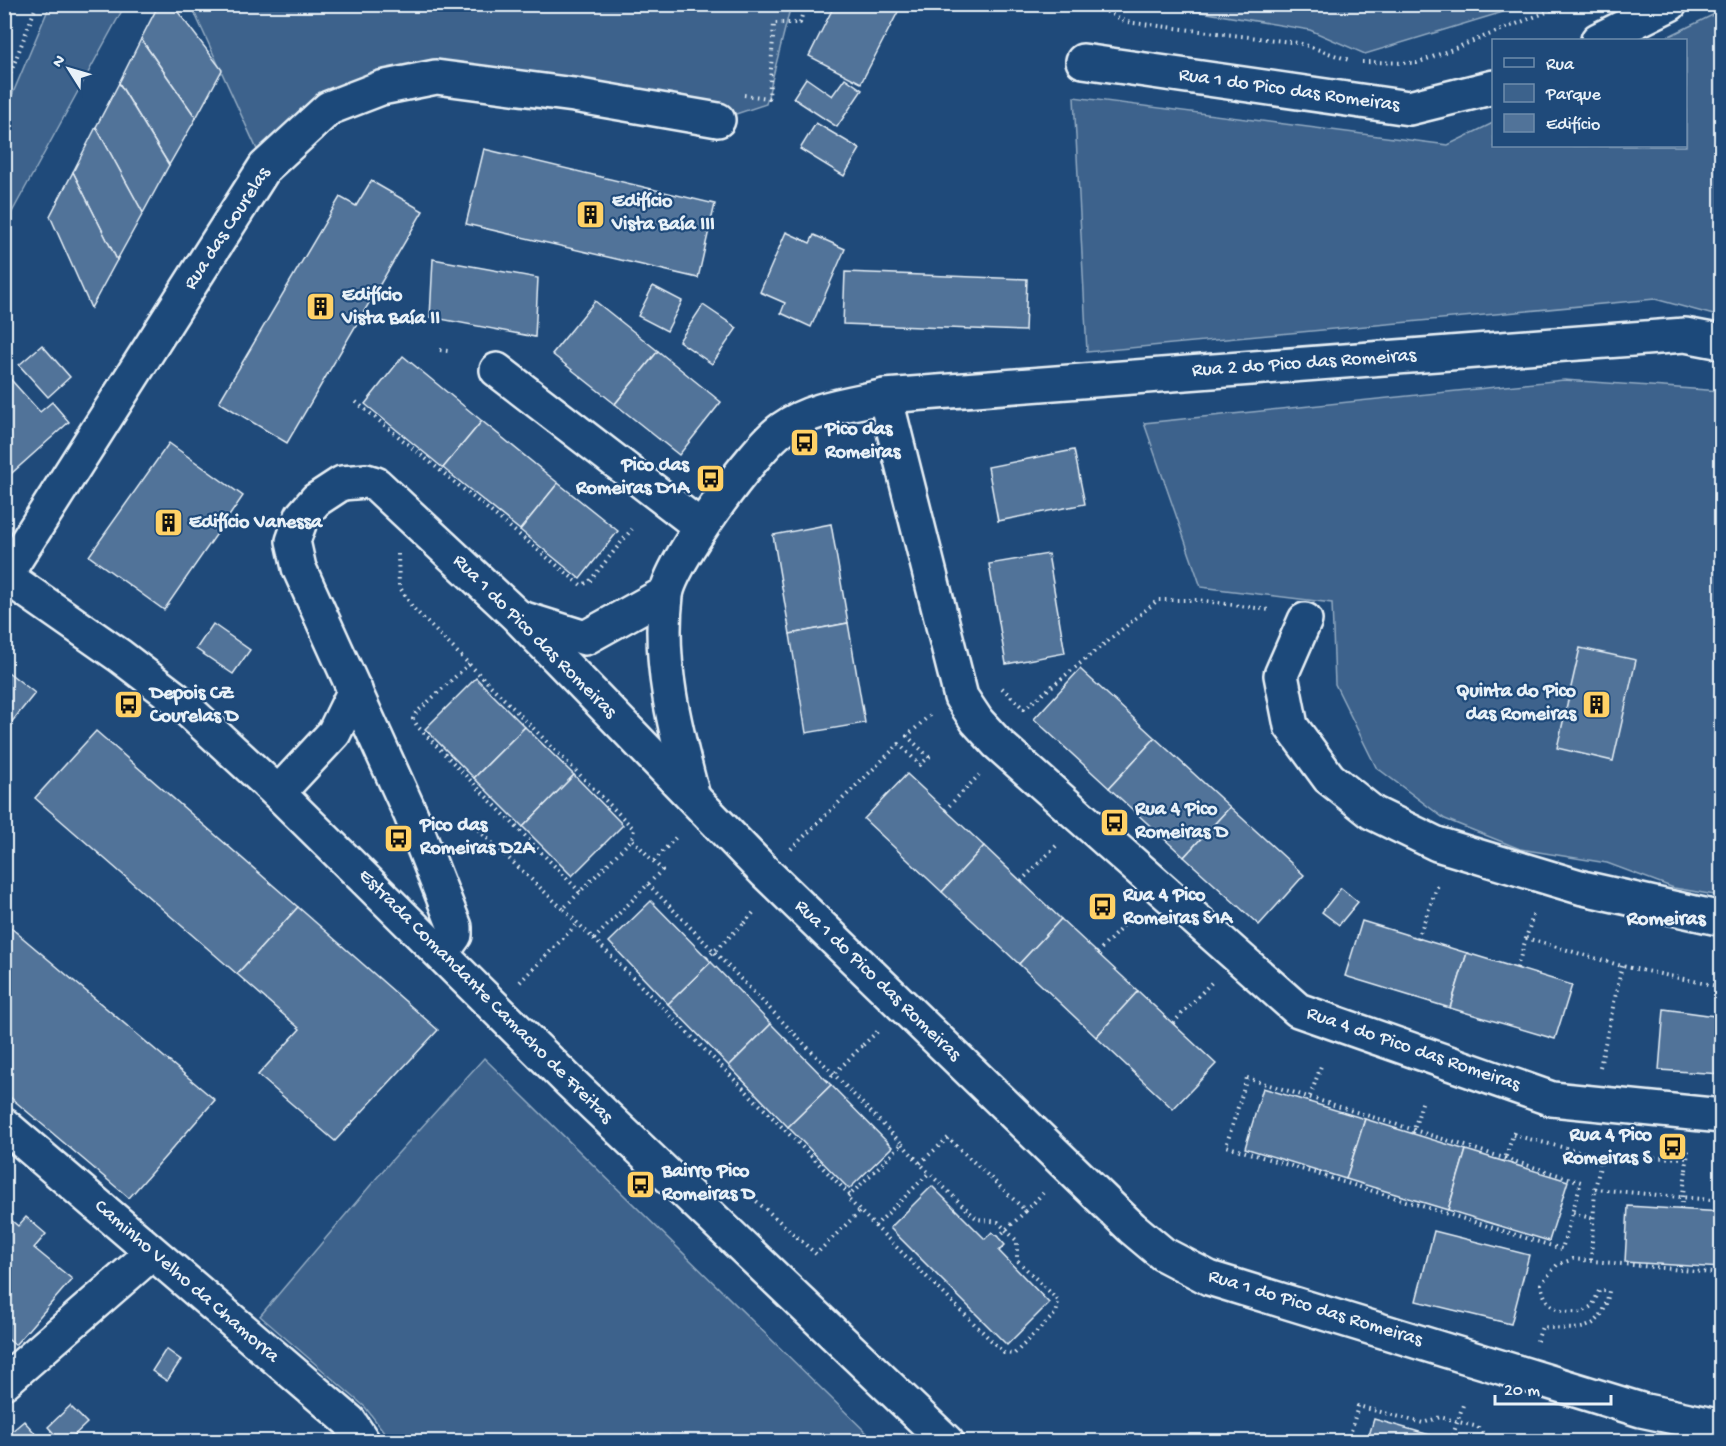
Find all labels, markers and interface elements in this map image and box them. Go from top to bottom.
north arrow [39,39,99,99]
legend [1492,39,1687,147]
text: N [49,52,71,72]
text: Rua [1546,55,1575,76]
street label: Rua 1 do Pico das Romeiras [1177,64,1402,118]
text: Parque [1545,85,1602,106]
text: Edifício [1546,115,1600,136]
street label: Rua das Courelas [180,163,277,295]
place label: Edifício Vista Baía III [611,191,715,237]
building icon: Edifício Vista Baía III [575,198,607,230]
place label: Edifício Vista Baía II [341,285,440,331]
building icon: Edifício Vista Baía II [305,291,337,323]
street label: Rua 2 do Pico das Romeiras [1191,345,1417,383]
place label: Pico das Romeiras [824,419,902,465]
bus stop icon: Pico das Romeiras [788,426,820,458]
place label: Pico das Romeiras D1A [575,455,691,501]
bus stop icon: Pico das Romeiras D1A [694,462,726,494]
building icon: Edifício Vanessa [152,507,184,539]
place label: Edifício Vanessa [189,512,323,535]
street label: Rua 1 do Pico das Romeiras [447,550,621,724]
place label: Quinta do Pico das Romeiras [1456,681,1578,727]
place label: Depois CZ Courelas D [148,683,240,729]
building icon: Quinta do Pico das Romeiras [1581,688,1613,720]
bus stop icon: Depois CZ Courelas D [113,689,145,721]
place label: Rua 4 Pico Romeiras D [1134,799,1229,845]
bus stop icon: Rua 4 Pico Romeiras D [1098,806,1130,838]
place label: Pico das Romeiras D2A [419,815,537,861]
bus stop icon: Pico das Romeiras D2A [383,822,415,854]
street label: Estrada Comandante Camacho de Freitas [353,865,618,1130]
place label: Rua 4 Pico Romeiras S1A [1122,885,1234,931]
bus stop icon: Rua 4 Pico Romeiras S1A [1086,891,1118,923]
street label: Rua 1 do Pico das Romeiras [789,895,966,1067]
district label: Romeiras [1625,908,1707,933]
street label: Rua 4 do Pico das Romeiras [1303,1003,1523,1098]
place label: Rua 4 Pico Romeiras S [1562,1125,1653,1171]
bus stop icon: Rua 4 Pico Romeiras S [1657,1131,1689,1163]
place label: Bairro Pico Romeiras D [661,1161,756,1207]
bus stop icon: Bairro Pico Romeiras D [625,1168,657,1200]
street label: Caminho Velho da Chamorra [89,1195,284,1369]
street label: Rua 1 do Pico das Romeiras [1205,1265,1426,1353]
scale bar [1495,1368,1610,1406]
text: 20 m [1504,1381,1540,1402]

